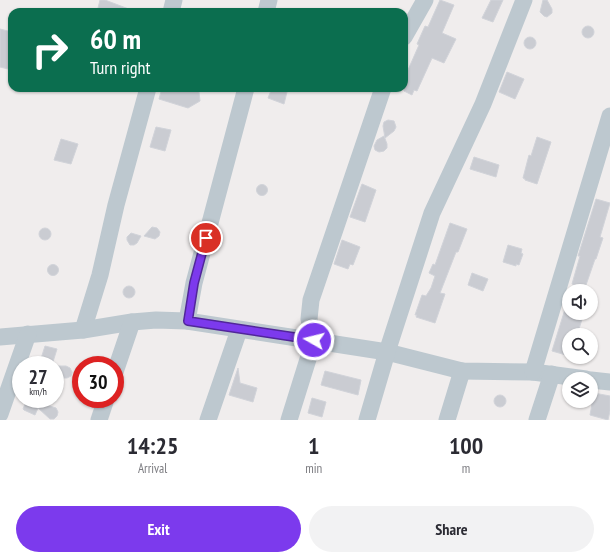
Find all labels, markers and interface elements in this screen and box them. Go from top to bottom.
text: 60 m [90,20,141,57]
icon: right [24,24,76,76]
text: Turn right [90,56,150,79]
pin [189,221,223,255]
icon: arrive [195,227,217,249]
map controls [562,284,598,408]
button: sound [562,284,598,320]
position arrow [293,319,335,361]
button: search [562,328,598,364]
speed limit sign: 30 [72,356,124,408]
text: 27 [28,364,48,390]
button: layers [562,372,598,408]
text: km/h [29,385,47,398]
text: 14:25 [127,430,179,461]
text: 1 [308,430,319,461]
text: 100 [449,430,483,461]
text: Arrival [138,460,167,477]
text: min [305,460,322,477]
text: m [462,460,470,477]
button: Exit [16,506,301,552]
button: Share [309,506,594,552]

